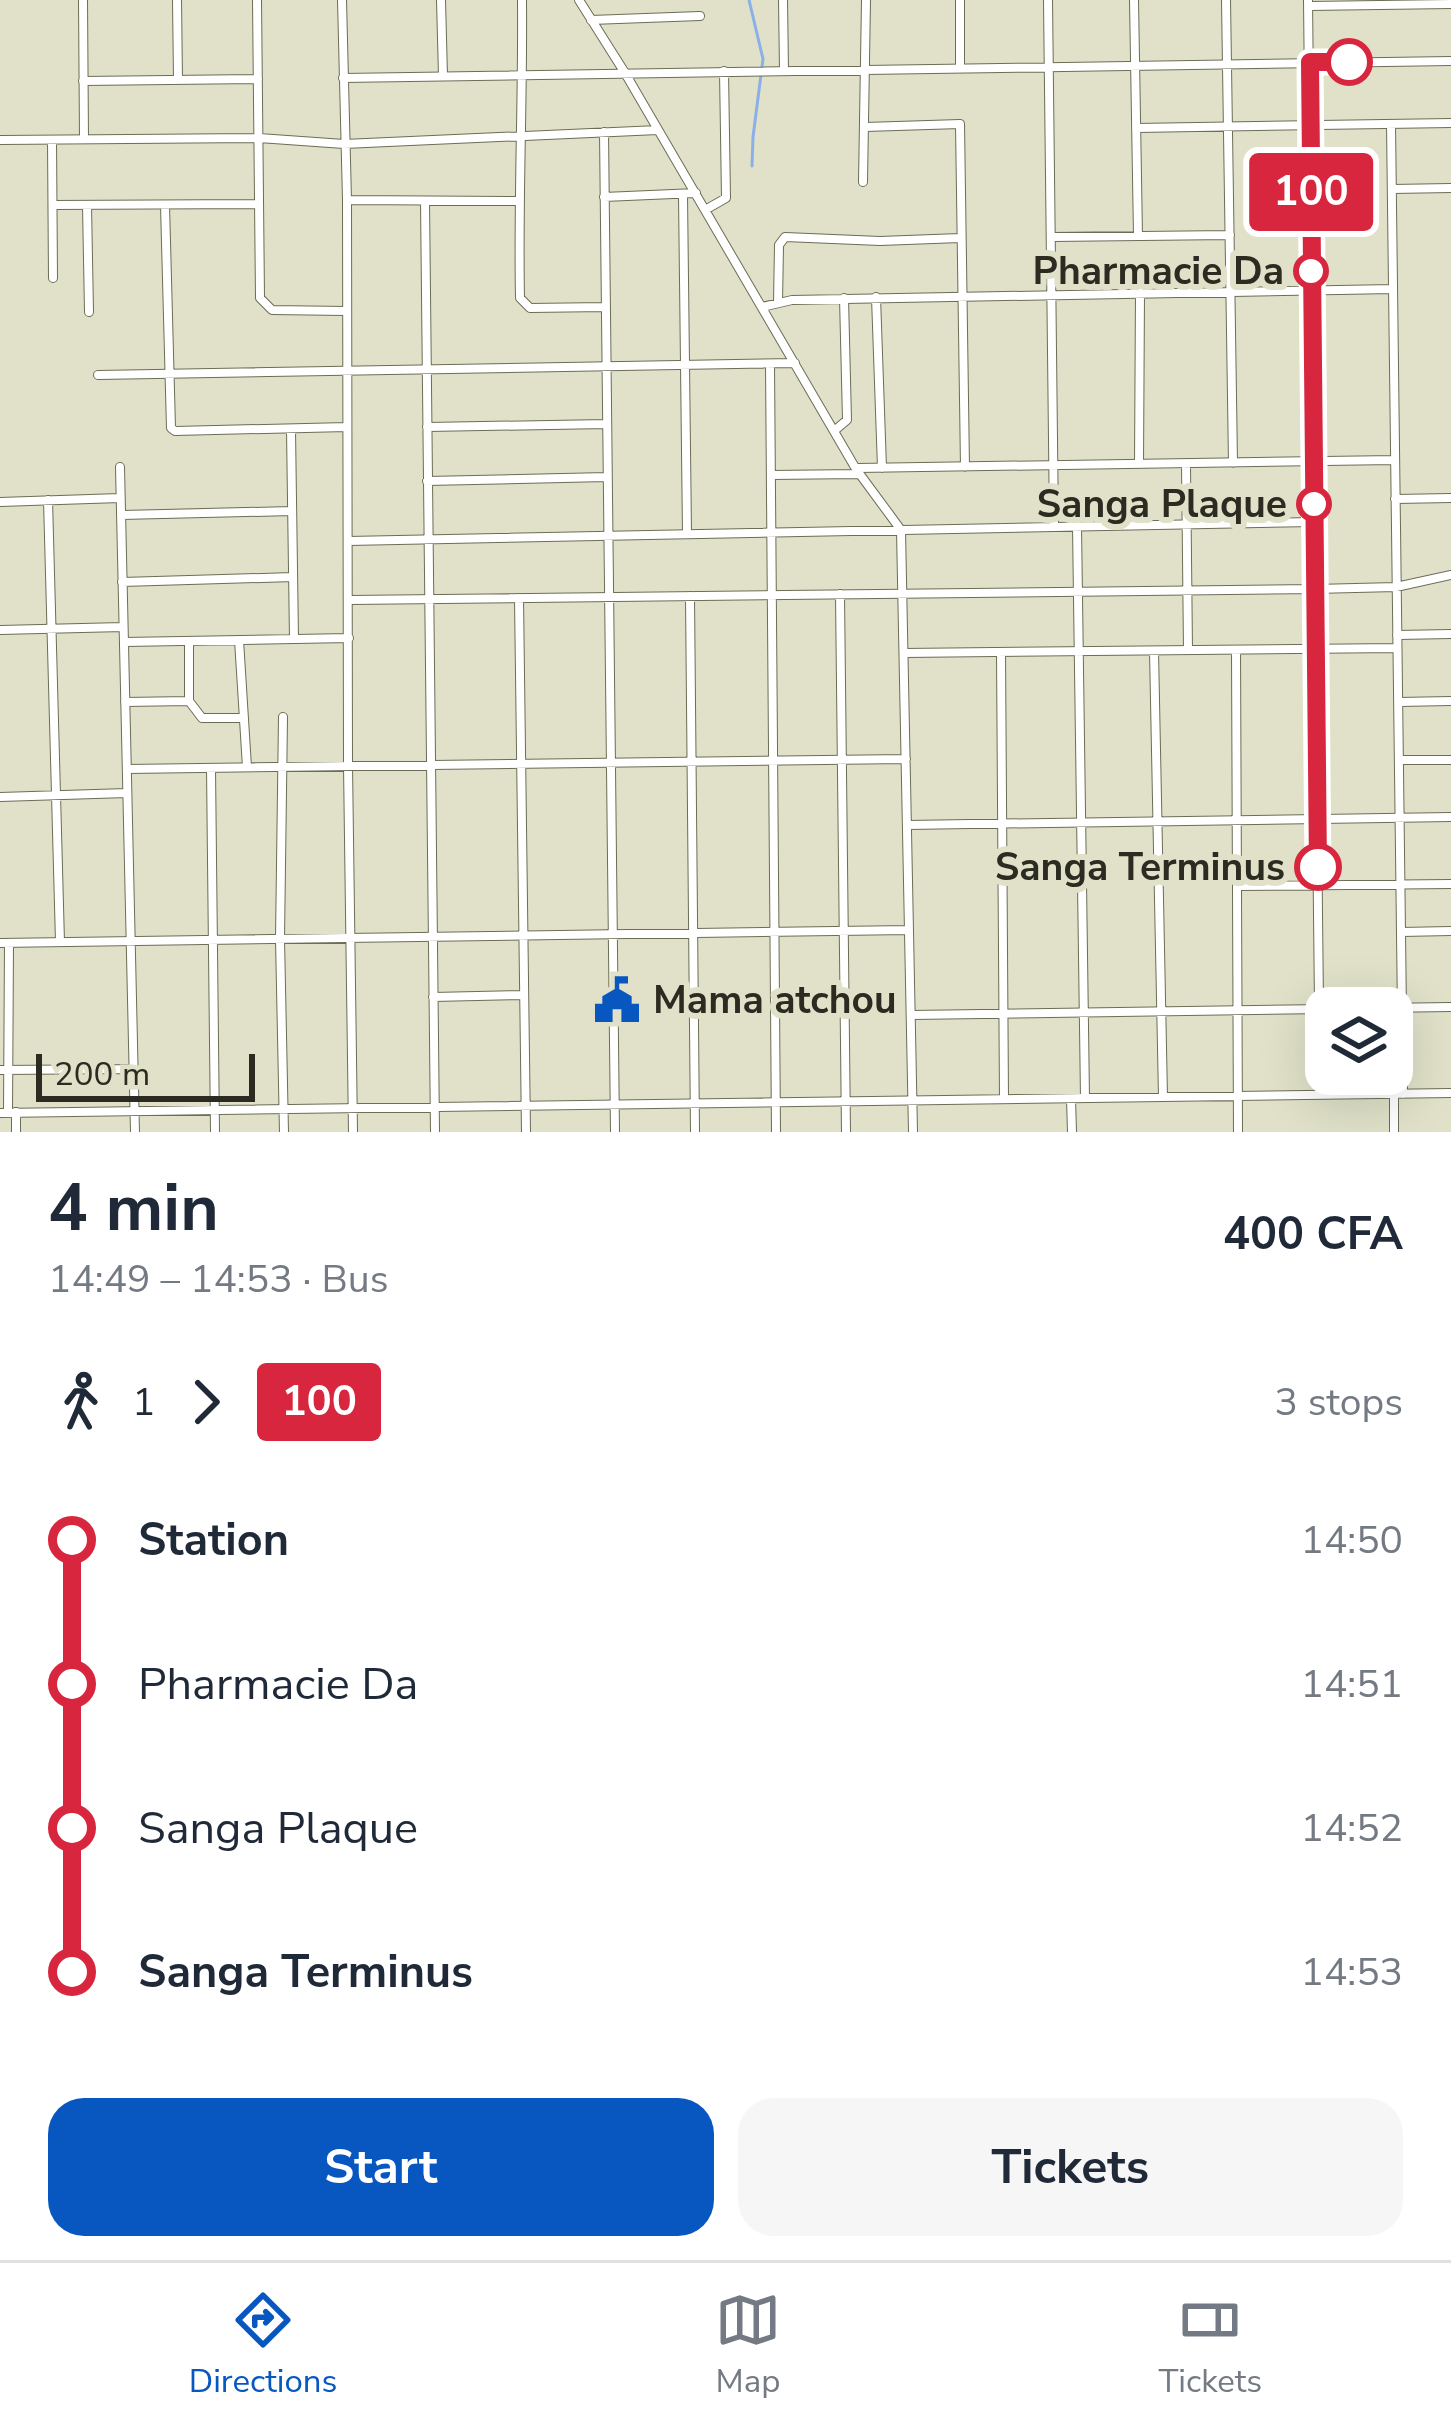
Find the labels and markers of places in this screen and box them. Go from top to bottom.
unlabelled marker [1327,40,1371,84]
place label: Pharmacie Da [1033,245,1284,298]
marker: Pharmacie Da [1295,255,1327,287]
place label: Sanga Plaque [1037,478,1287,531]
marker: Sanga Plaque [1298,488,1330,520]
place label: Sanga Terminus [995,841,1285,894]
marker: Sanga Terminus [1296,845,1340,889]
place label: Mama atchou [653,974,897,1027]
public building icon: Mama atchou [592,975,642,1025]

